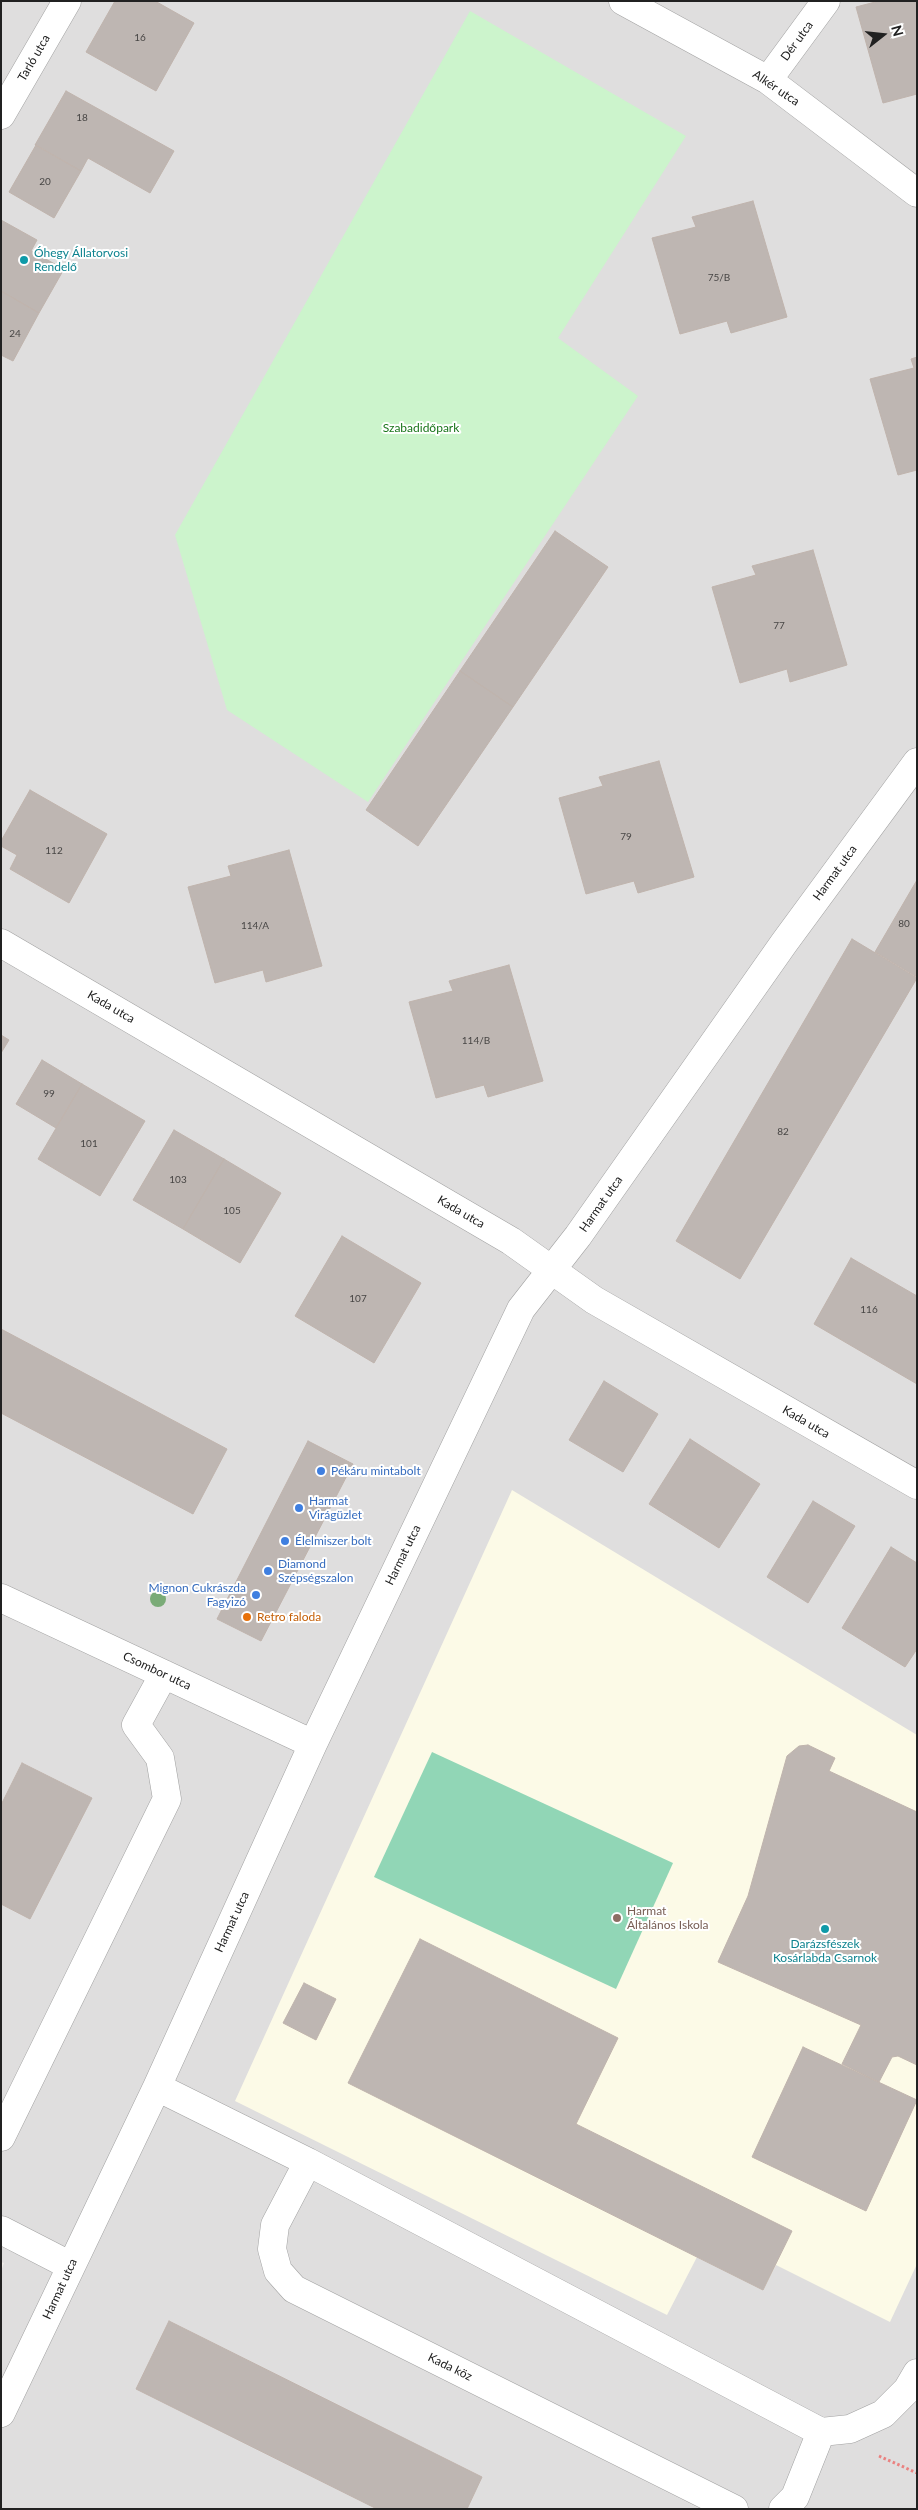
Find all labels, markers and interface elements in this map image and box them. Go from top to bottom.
north arrow [858,10,908,60]
street label: Dér utca [778,18,816,64]
text: N [888,23,908,38]
street label: Tarló utca [15,32,53,84]
house number: 16 [134,32,146,44]
street label: Alkér utca [750,67,802,109]
house number: 18 [76,112,88,124]
house number: 20 [39,176,51,188]
place label: Óhegy Állatorvosi Rendelő [34,246,128,274]
marker: Óhegy Állatorvosi Rendelő [18,254,30,266]
house number: 75/B [708,272,730,284]
house number: 24 [9,328,21,340]
park label: Szabadidőpark [383,421,459,435]
house number: 77 [773,620,785,632]
house number: 79 [620,831,632,843]
street label: Harmat utca [810,842,860,904]
house number: 112 [45,845,63,857]
house number: 80 [898,918,910,930]
house number: 114/A [241,920,269,932]
street label: Kada utca [85,988,137,1026]
house number: 114/B [462,1035,490,1047]
house number: 99 [43,1088,55,1100]
house number: 82 [777,1126,789,1138]
house number: 101 [80,1138,98,1150]
street label: Harmat utca [576,1173,626,1235]
house number: 103 [169,1174,187,1186]
street label: Kada utca [435,1193,487,1231]
house number: 105 [223,1205,241,1217]
house number: 107 [349,1293,367,1305]
house number: 116 [860,1304,878,1316]
street label: Kada utca [780,1403,832,1441]
place label: Pékáru mintabolt [331,1464,421,1478]
marker: Pékáru mintabolt [315,1465,327,1477]
place label: Harmat Virágüzlet [309,1494,362,1522]
marker: Harmat Virágüzlet [293,1502,305,1514]
street label: Harmat utca [382,1523,424,1587]
place label: Élelmiszer bolt [295,1534,372,1548]
marker: Élelmiszer bolt [279,1535,291,1547]
place label: Diamond Szépségszalon [278,1557,353,1585]
marker: Diamond Szépségszalon [262,1565,274,1577]
place label: Mignon Cukrászda Fagyizó [148,1581,246,1609]
marker: Mignon Cukrászda Fagyizó [250,1589,262,1601]
place label: Retro faloda [257,1610,321,1624]
marker: Retro faloda [241,1611,253,1623]
street label: Csombor utca [121,1649,193,1693]
street label: Harmat utca [212,1889,252,1955]
place label: Harmat Általános Iskola [627,1904,708,1932]
marker: Harmat Általános Iskola [611,1912,623,1924]
marker: Darázsfészek Kosárlabda Csarnok [819,1923,831,1935]
place label: Darázsfészek Kosárlabda Csarnok [773,1937,877,1965]
street label: Harmat utca [40,2256,80,2322]
street label: Kada köz [425,2350,475,2384]

